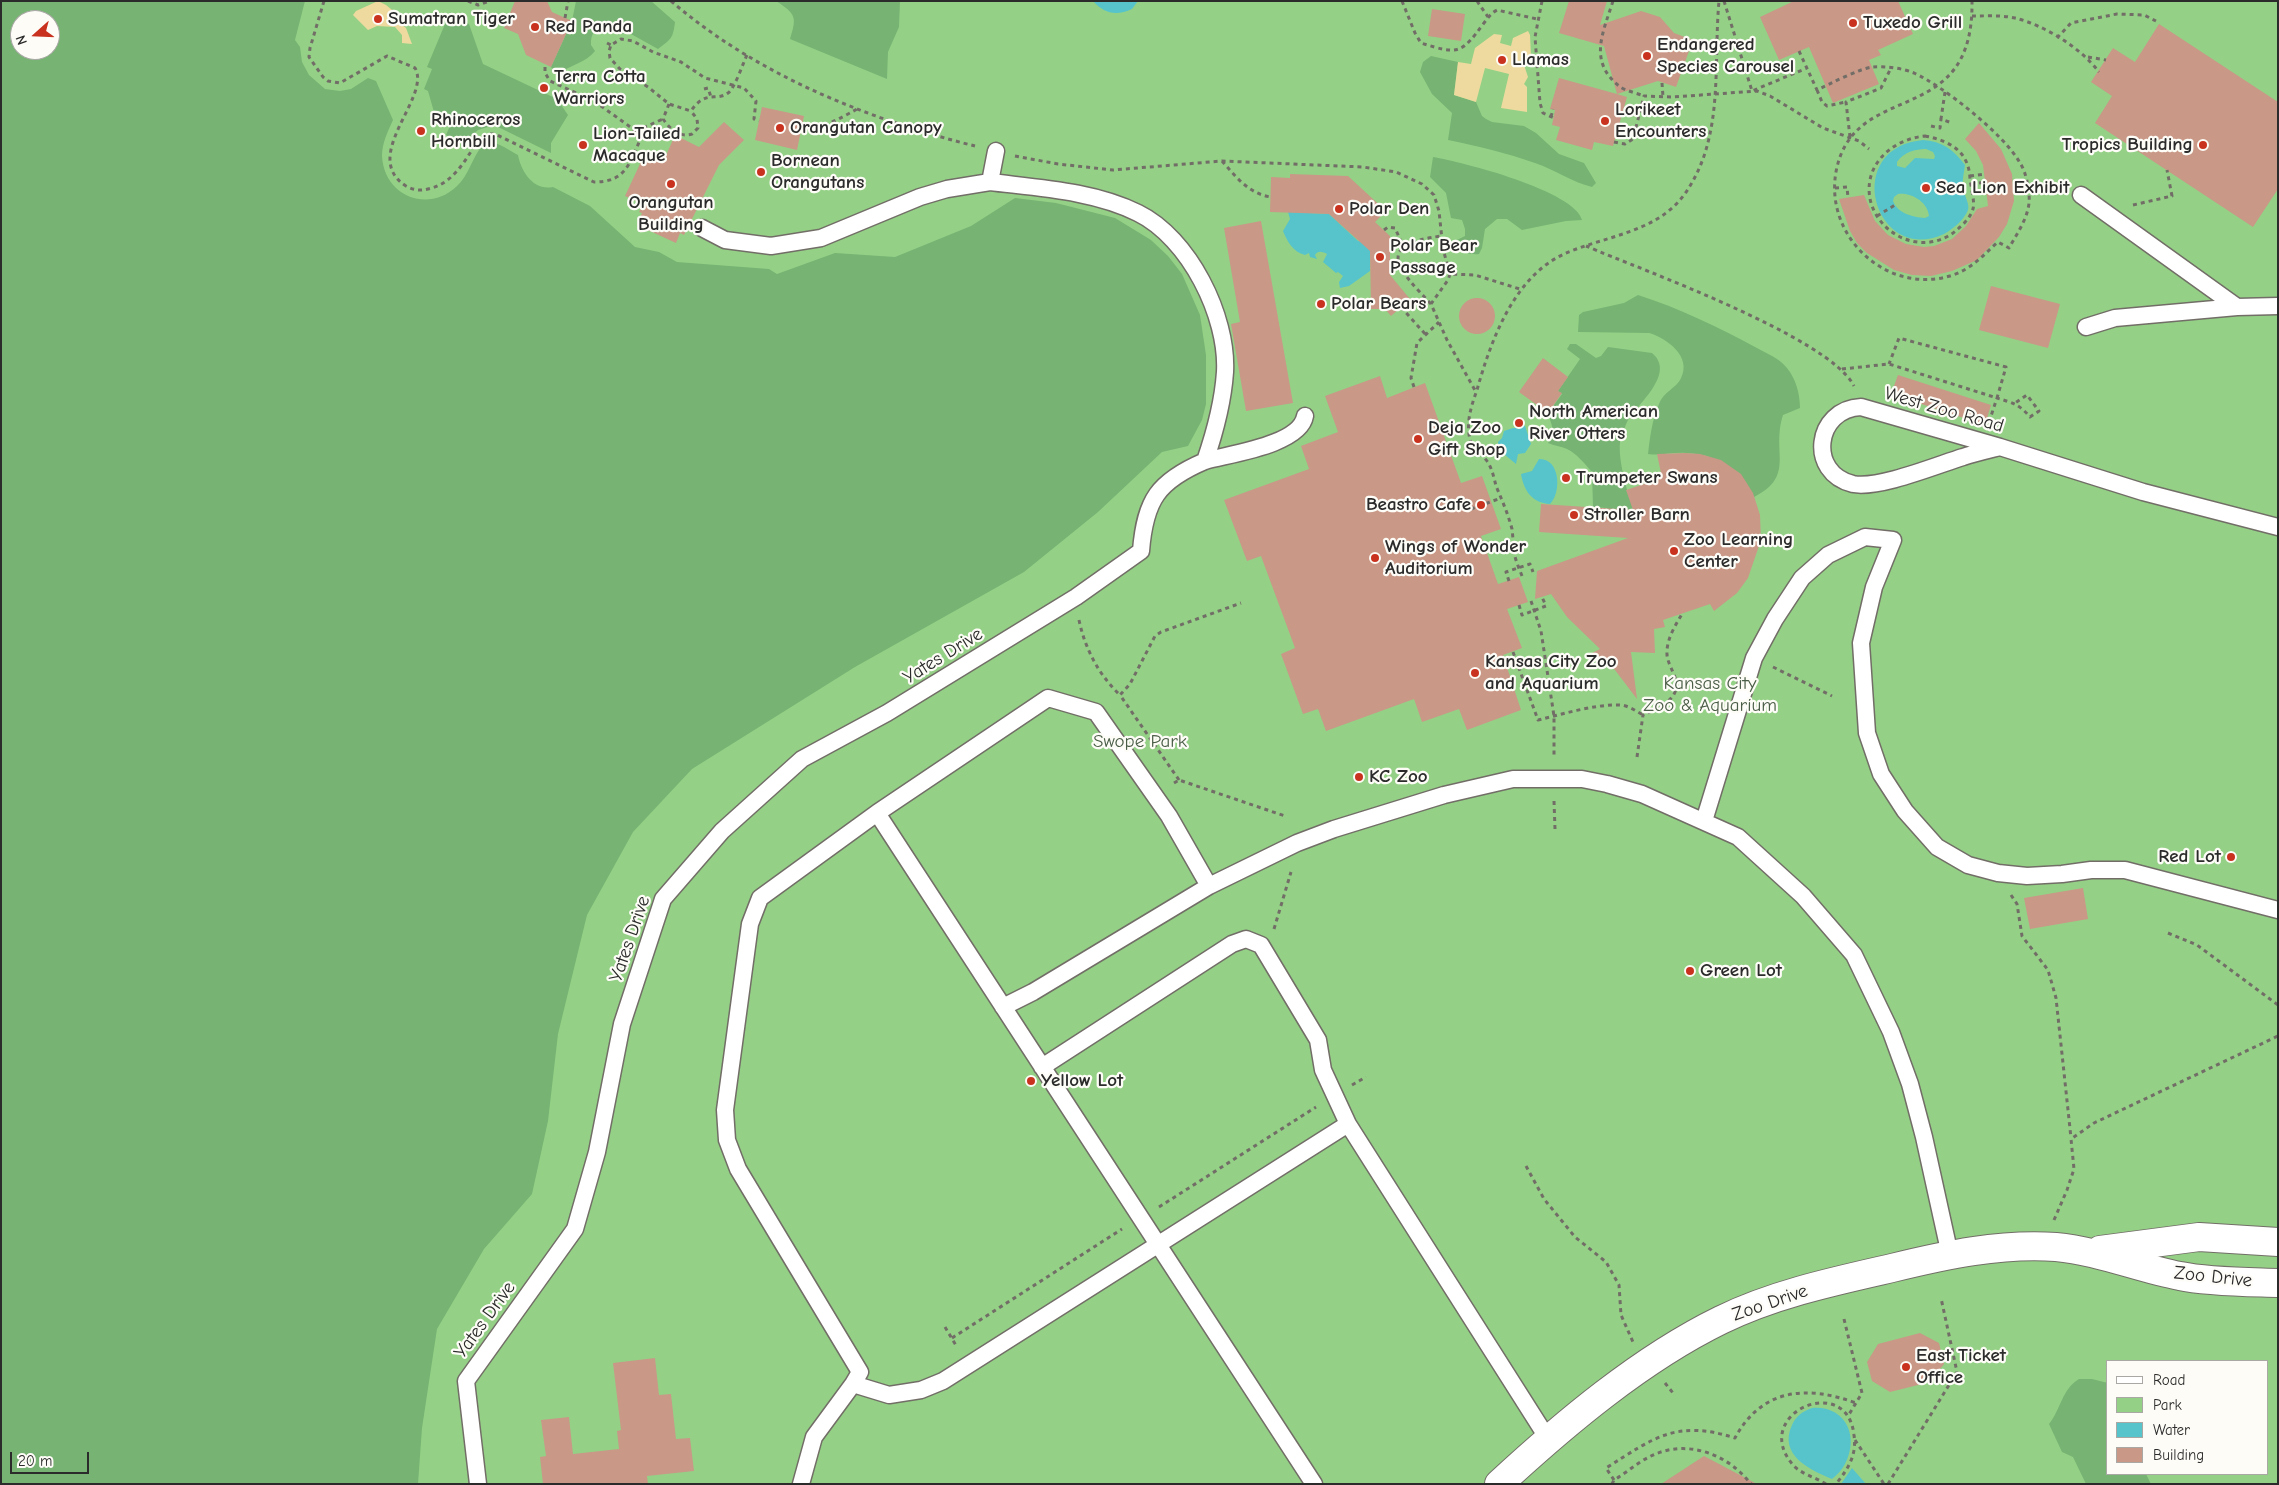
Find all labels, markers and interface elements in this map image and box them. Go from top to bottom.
place label: Sumatran Tiger [388,8,515,30]
north arrow [10,10,60,60]
place label: Tuxedo Grill [1863,12,1962,34]
marker: Sumatran Tiger [372,13,384,25]
place label: Red Panda [545,16,632,38]
marker: Tuxedo Grill [1847,17,1859,29]
marker: Red Panda [529,21,541,33]
text: N [12,33,31,47]
place label: Endangered Species Carousel [1657,34,1794,78]
place label: Llamas [1512,49,1569,71]
marker: Endangered Species Carousel [1641,50,1653,62]
marker: Llamas [1496,54,1508,66]
place label: Terra Cotta Warriors [554,66,646,110]
marker: Terra Cotta Warriors [538,82,550,94]
place label: Lorikeet Encounters [1615,99,1706,143]
place label: Rhinoceros Hornbill [431,109,520,153]
marker: Lorikeet Encounters [1599,115,1611,127]
place label: Orangutan Canopy [790,117,942,139]
marker: Orangutan Canopy [774,122,786,134]
place label: Lion-Tailed Macaque [593,123,681,167]
marker: Rhinoceros Hornbill [415,125,427,137]
place label: Tropics Building [2062,134,2193,156]
marker: Lion-Tailed Macaque [577,139,589,151]
marker: Tropics Building [2197,139,2209,151]
place label: Bornean Orangutans [771,150,864,194]
marker: Bornean Orangutans [755,166,767,178]
place label: Sea Lion Exhibit [1936,177,2069,199]
marker: Orangutan Building [665,178,677,190]
marker: Sea Lion Exhibit [1920,182,1932,194]
place label: Orangutan Building [628,192,714,236]
place label: Polar Den [1349,198,1429,220]
marker: Polar Den [1333,203,1345,215]
place label: Polar Bear Passage [1390,235,1477,279]
marker: Polar Bear Passage [1374,251,1386,263]
place label: Polar Bears [1331,293,1426,315]
marker: Polar Bears [1315,298,1327,310]
street label: West Zoo Road [1882,382,2006,438]
place label: North American River Otters [1529,401,1658,445]
place label: Deja Zoo Gift Shop [1428,417,1505,461]
marker: North American River Otters [1513,417,1525,429]
marker: Deja Zoo Gift Shop [1412,433,1424,445]
place label: Trumpeter Swans [1576,467,1718,489]
marker: Trumpeter Swans [1560,472,1572,484]
place label: Beastro Cafe [1366,494,1471,516]
marker: Beastro Cafe [1475,499,1487,511]
place label: Stroller Barn [1584,504,1690,526]
marker: Stroller Barn [1568,509,1580,521]
place label: Zoo Learning Center [1684,529,1793,573]
place label: Wings of Wonder Auditorium [1385,536,1526,580]
marker: Zoo Learning Center [1668,545,1680,557]
marker: Wings of Wonder Auditorium [1369,552,1381,564]
street label: Yates Drive [899,623,987,689]
place label: Kansas City Zoo and Aquarium [1485,651,1617,695]
marker: Kansas City Zoo and Aquarium [1469,667,1481,679]
park label: Kansas City Zoo & Aquarium [1643,673,1777,717]
park label: Swope Park [1093,731,1187,753]
place label: KC Zoo [1369,766,1428,788]
marker: KC Zoo [1353,771,1365,783]
place label: Red Lot [2158,846,2221,868]
marker: Red Lot [2225,851,2237,863]
street label: Yates Drive [605,893,655,985]
place label: Green Lot [1700,960,1782,982]
marker: Green Lot [1684,965,1696,977]
place label: Yellow Lot [1041,1070,1123,1092]
marker: Yellow Lot [1025,1075,1037,1087]
street label: Zoo Drive [2173,1262,2253,1292]
street label: Yates Drive [449,1277,521,1363]
street label: Zoo Drive [1729,1279,1811,1327]
place label: East Ticket Office [1916,1345,2006,1389]
legend [2106,1360,2269,1475]
marker: East Ticket Office [1900,1361,1912,1373]
text: Road [2153,1371,2185,1389]
text: Park [2153,1396,2182,1414]
text: Water [2153,1421,2190,1439]
scale bar [12,1442,91,1474]
text: Building [2153,1446,2204,1464]
text: 20 m [18,1452,52,1470]

